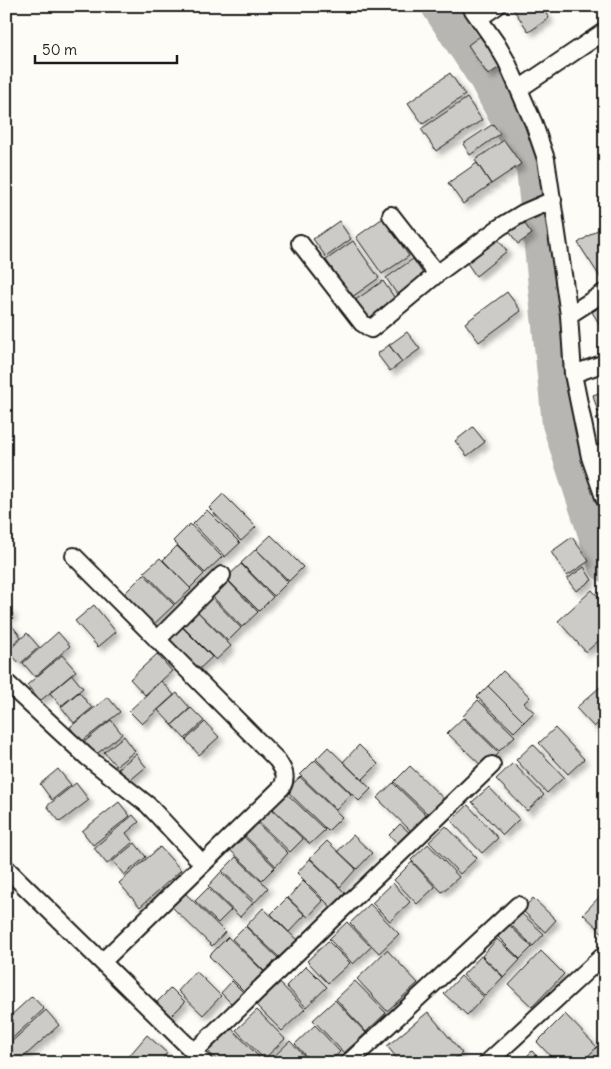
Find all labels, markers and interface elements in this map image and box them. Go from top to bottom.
scale bar [35,32,178,64]
text: 50 m [42,40,77,59]

